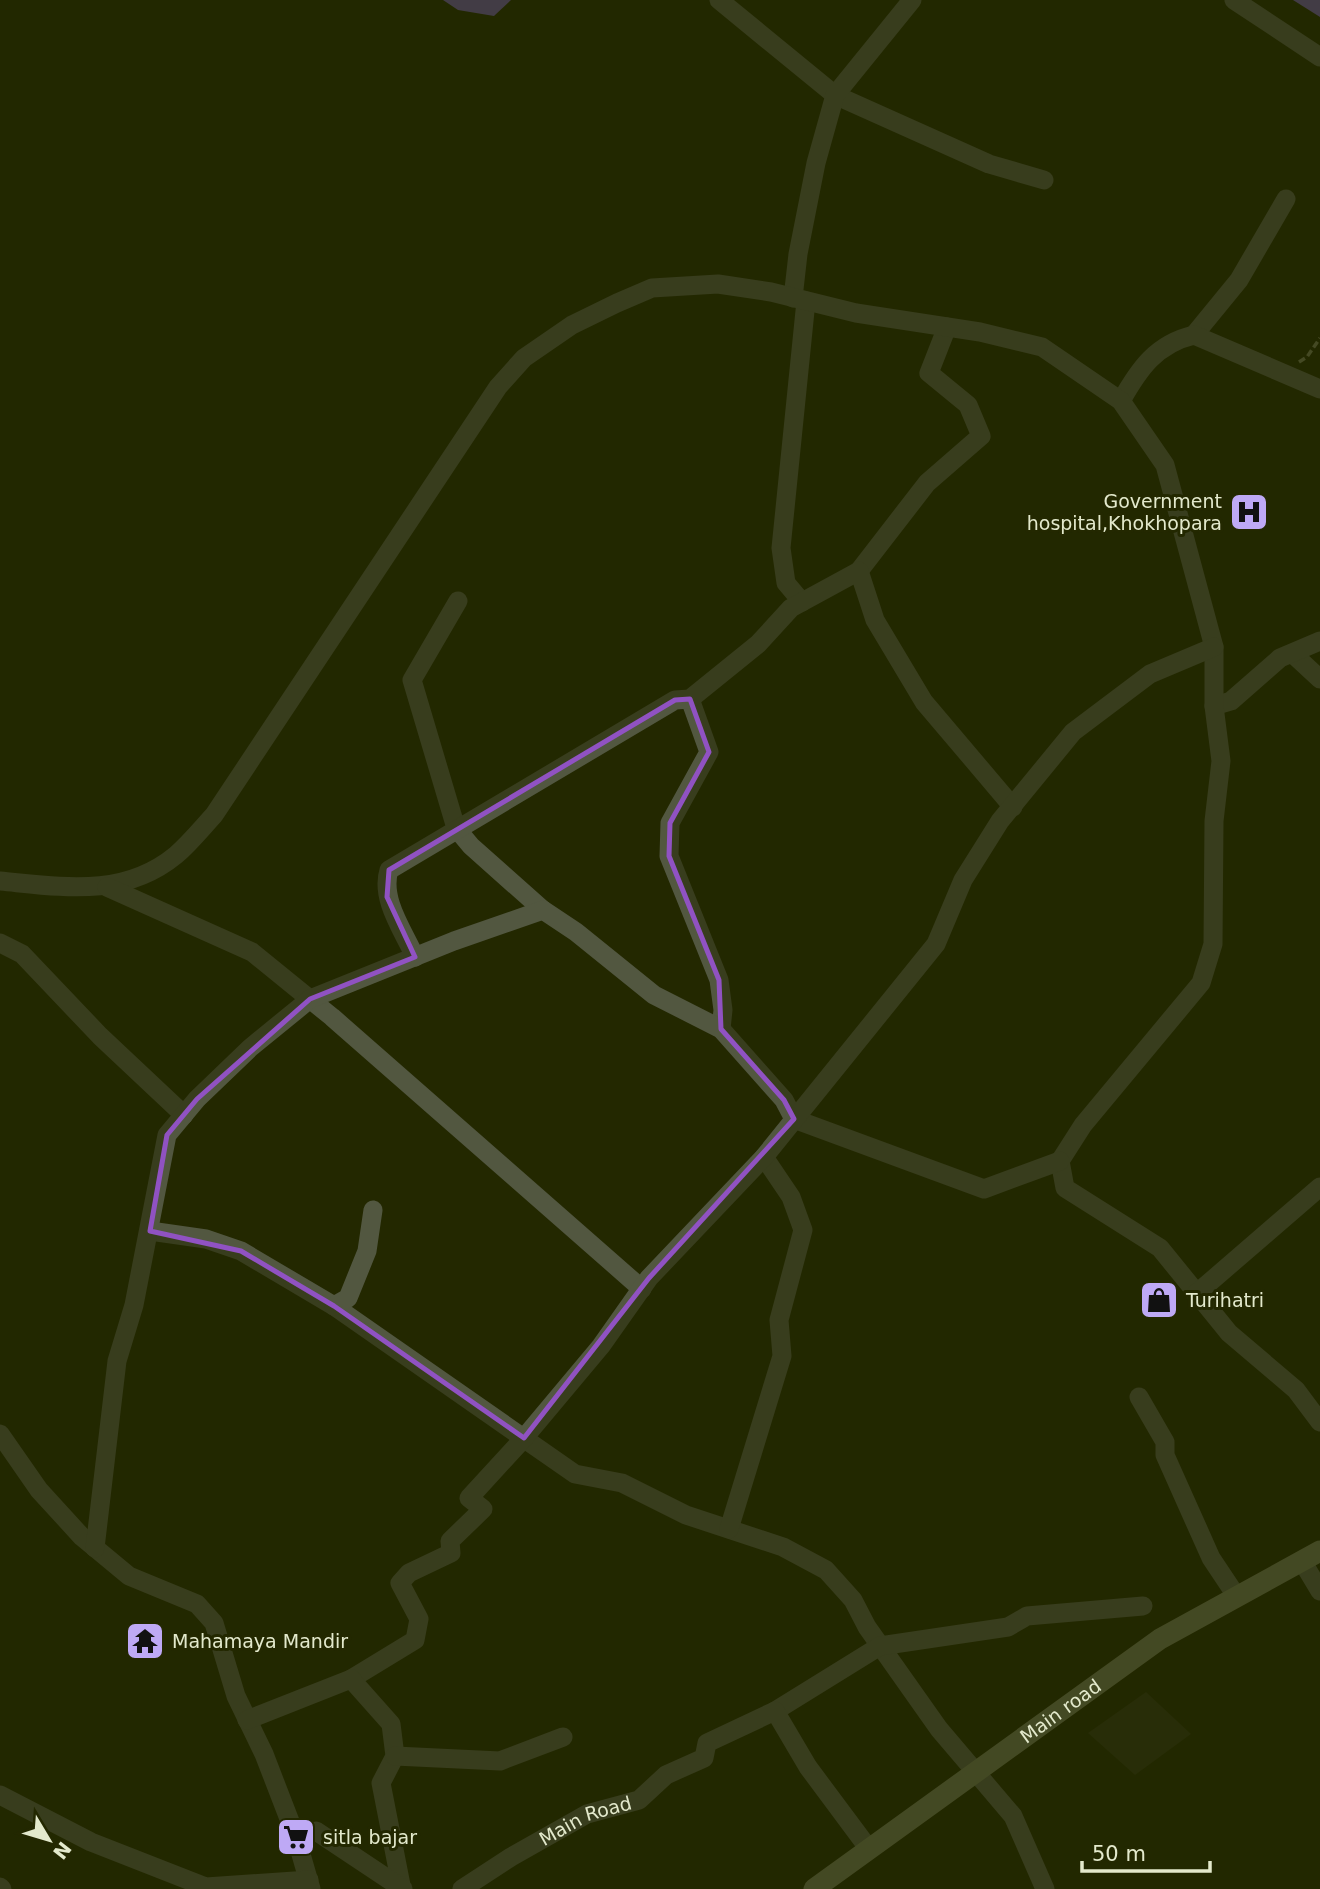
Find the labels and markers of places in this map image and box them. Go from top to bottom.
place label: Government hospital,Khokhopara [1027,490,1222,534]
hospital icon: Government hospital,Khokhopara [1228,491,1270,533]
shop icon: Turihatri [1138,1279,1180,1321]
place label: Turihatri [1185,1289,1264,1311]
temple icon: Mahamaya Mandir [124,1620,166,1662]
place label: Mahamaya Mandir [172,1630,348,1652]
supermarket icon: sitla bajar [275,1816,317,1858]
place label: sitla bajar [323,1826,417,1848]

